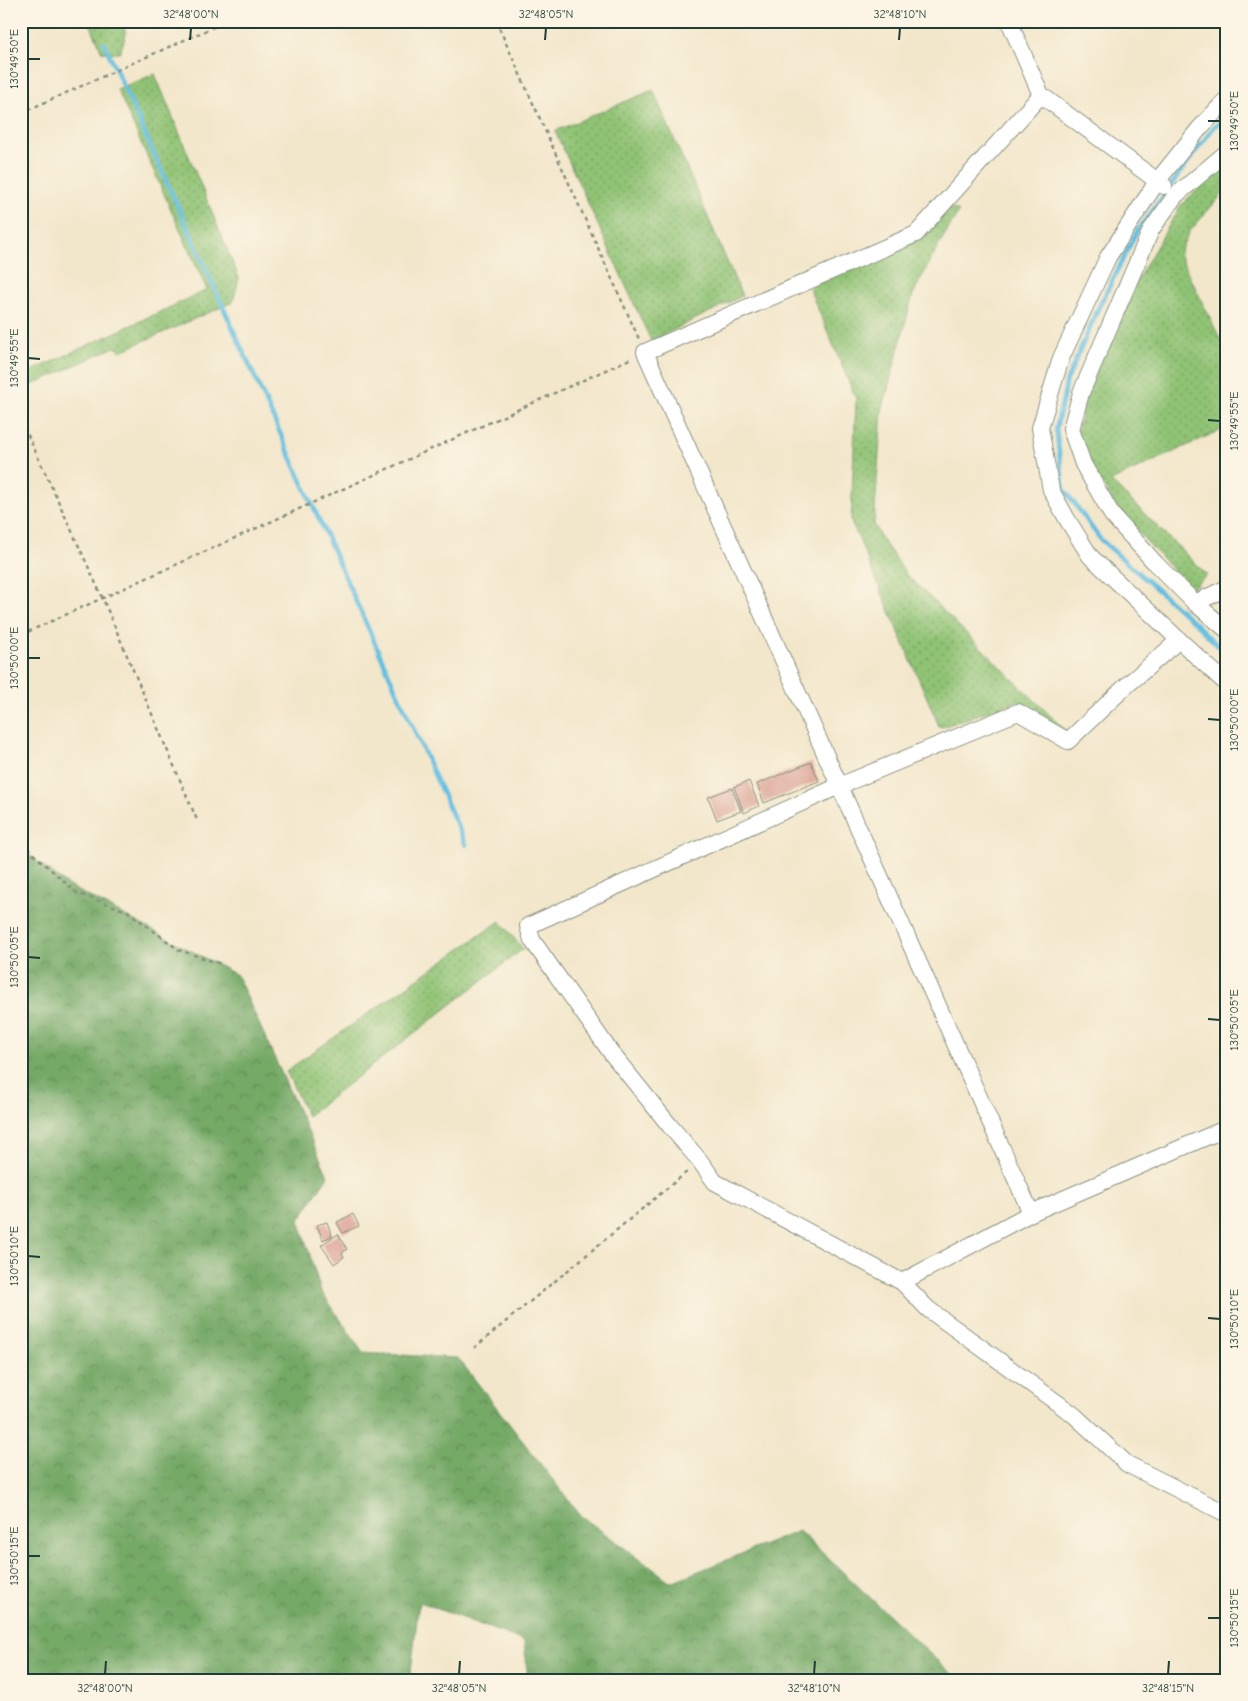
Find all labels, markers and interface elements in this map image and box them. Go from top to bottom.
text: 32°48'00"N [163,7,219,21]
text: 32°48'05"N [519,7,573,21]
text: 32°48'10"N [874,7,926,21]
text: 130°49'50"E [7,29,21,89]
text: 130°49'50"E [1227,91,1241,151]
text: 130°49'55"E [7,328,21,388]
text: 130°49'55"E [1227,391,1241,451]
text: 130°50'00"E [7,627,21,689]
text: 130°50'00"E [1227,689,1241,751]
text: 130°50'05"E [7,926,21,988]
text: 130°50'05"E [1227,989,1241,1051]
text: 130°50'10"E [7,1226,21,1286]
text: 130°50'10"E [1227,1289,1241,1349]
text: 130°50'15"E [7,1526,21,1586]
text: 130°50'15"E [1227,1588,1241,1648]
text: 32°48'00"N [77,1681,133,1695]
text: 32°48'05"N [432,1681,486,1695]
text: 32°48'10"N [788,1681,840,1695]
text: 32°48'15"N [1142,1681,1194,1695]

